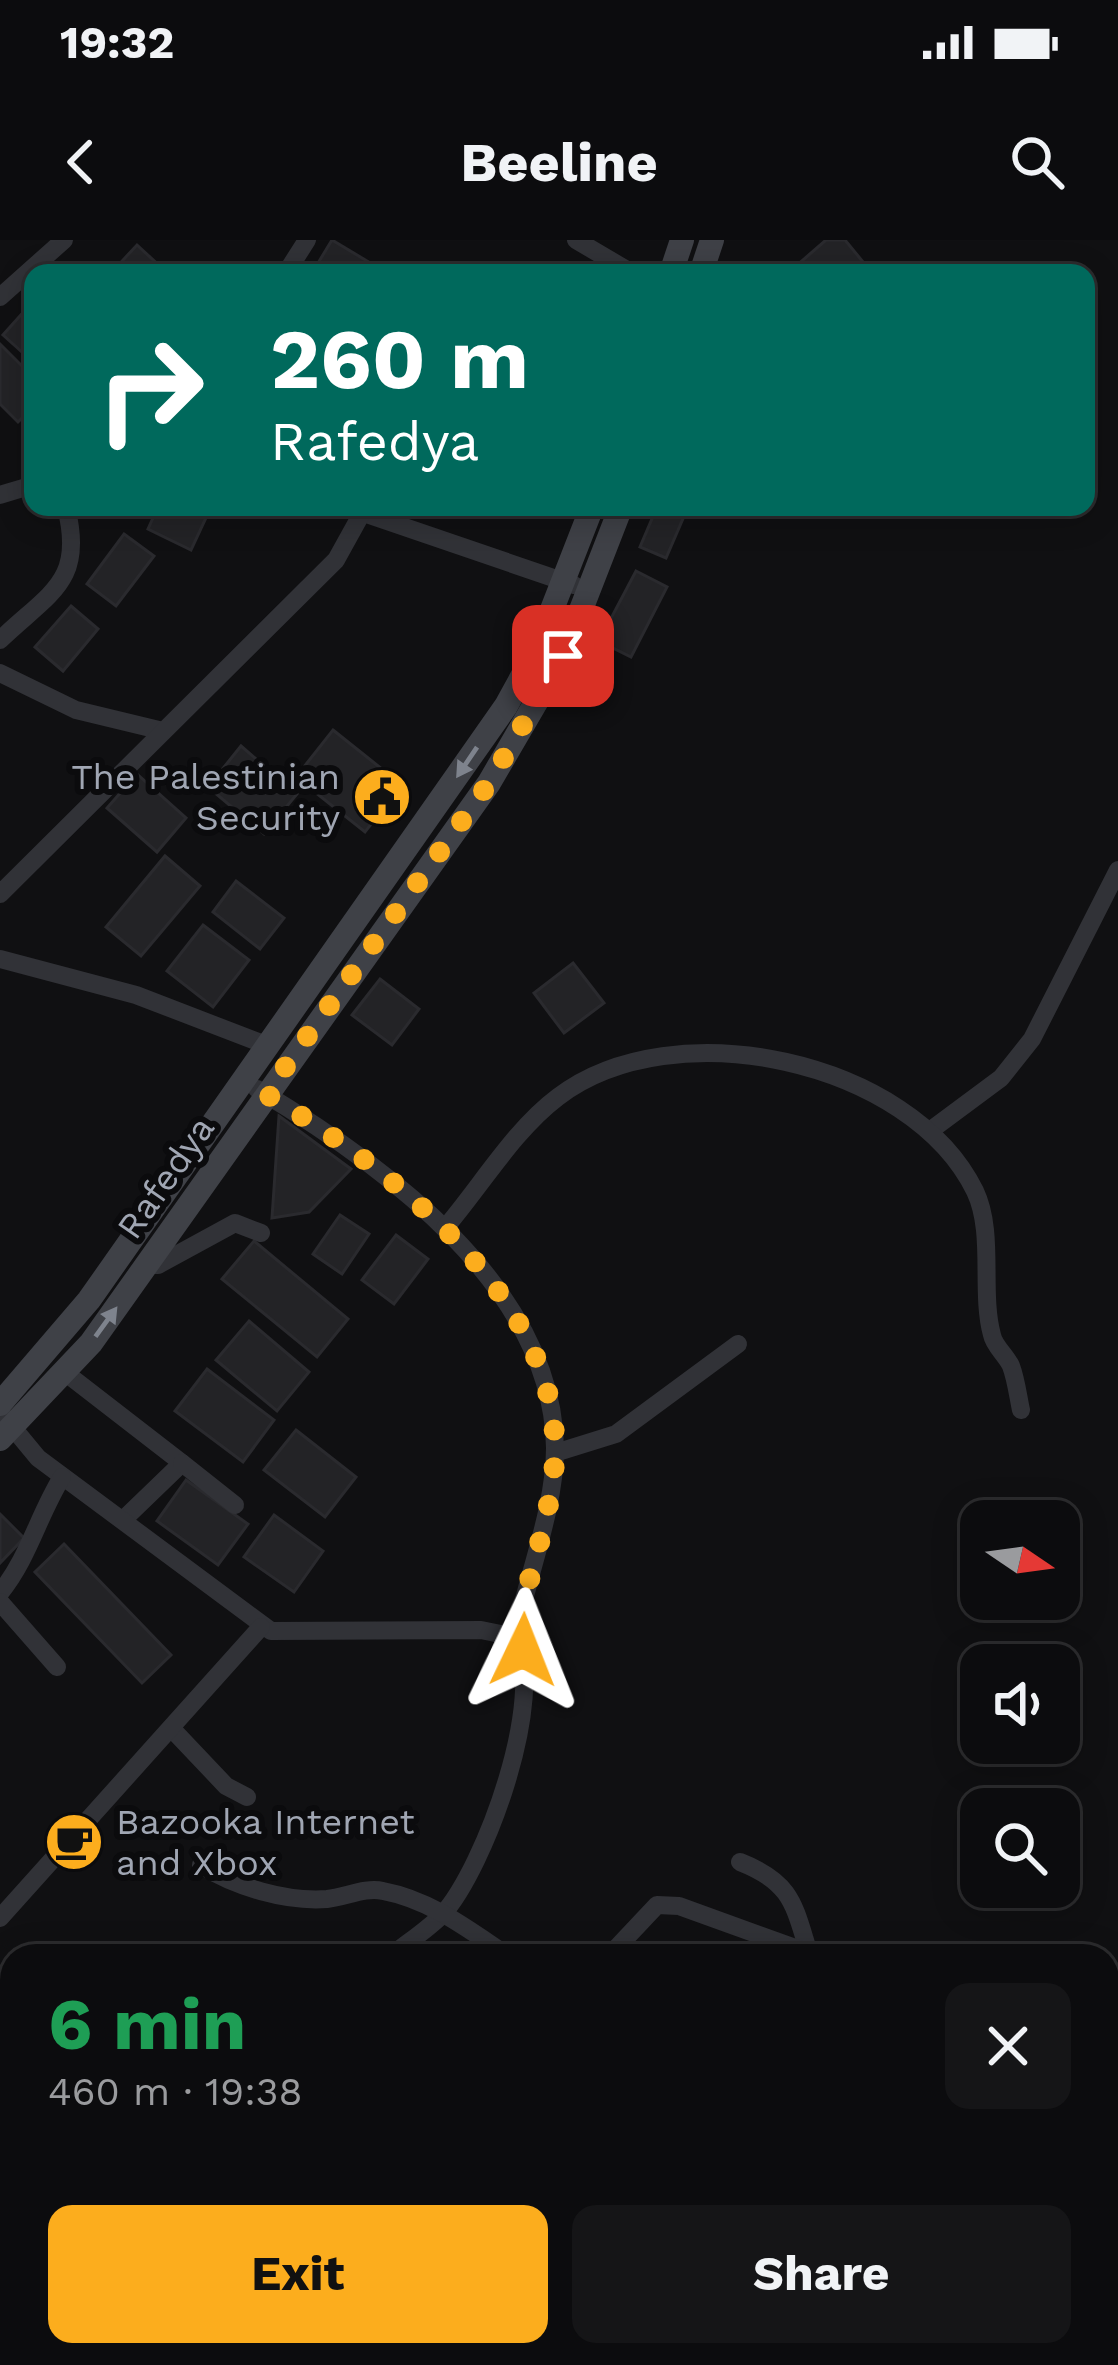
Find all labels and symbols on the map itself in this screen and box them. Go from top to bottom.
pin [512,605,614,707]
one-way arrow [457,746,480,778]
place label: The Palestinian Security [71,756,340,839]
public building icon: The Palestinian Security [351,766,413,828]
street label: Rafedya [109,1108,223,1247]
one-way arrow [94,1306,117,1338]
north arrow [960,1500,1080,1620]
position arrow [460,1587,586,1713]
place label: Bazooka Internet and Xbox [116,1801,415,1884]
cafe icon: Bazooka Internet and Xbox [43,1811,105,1873]

